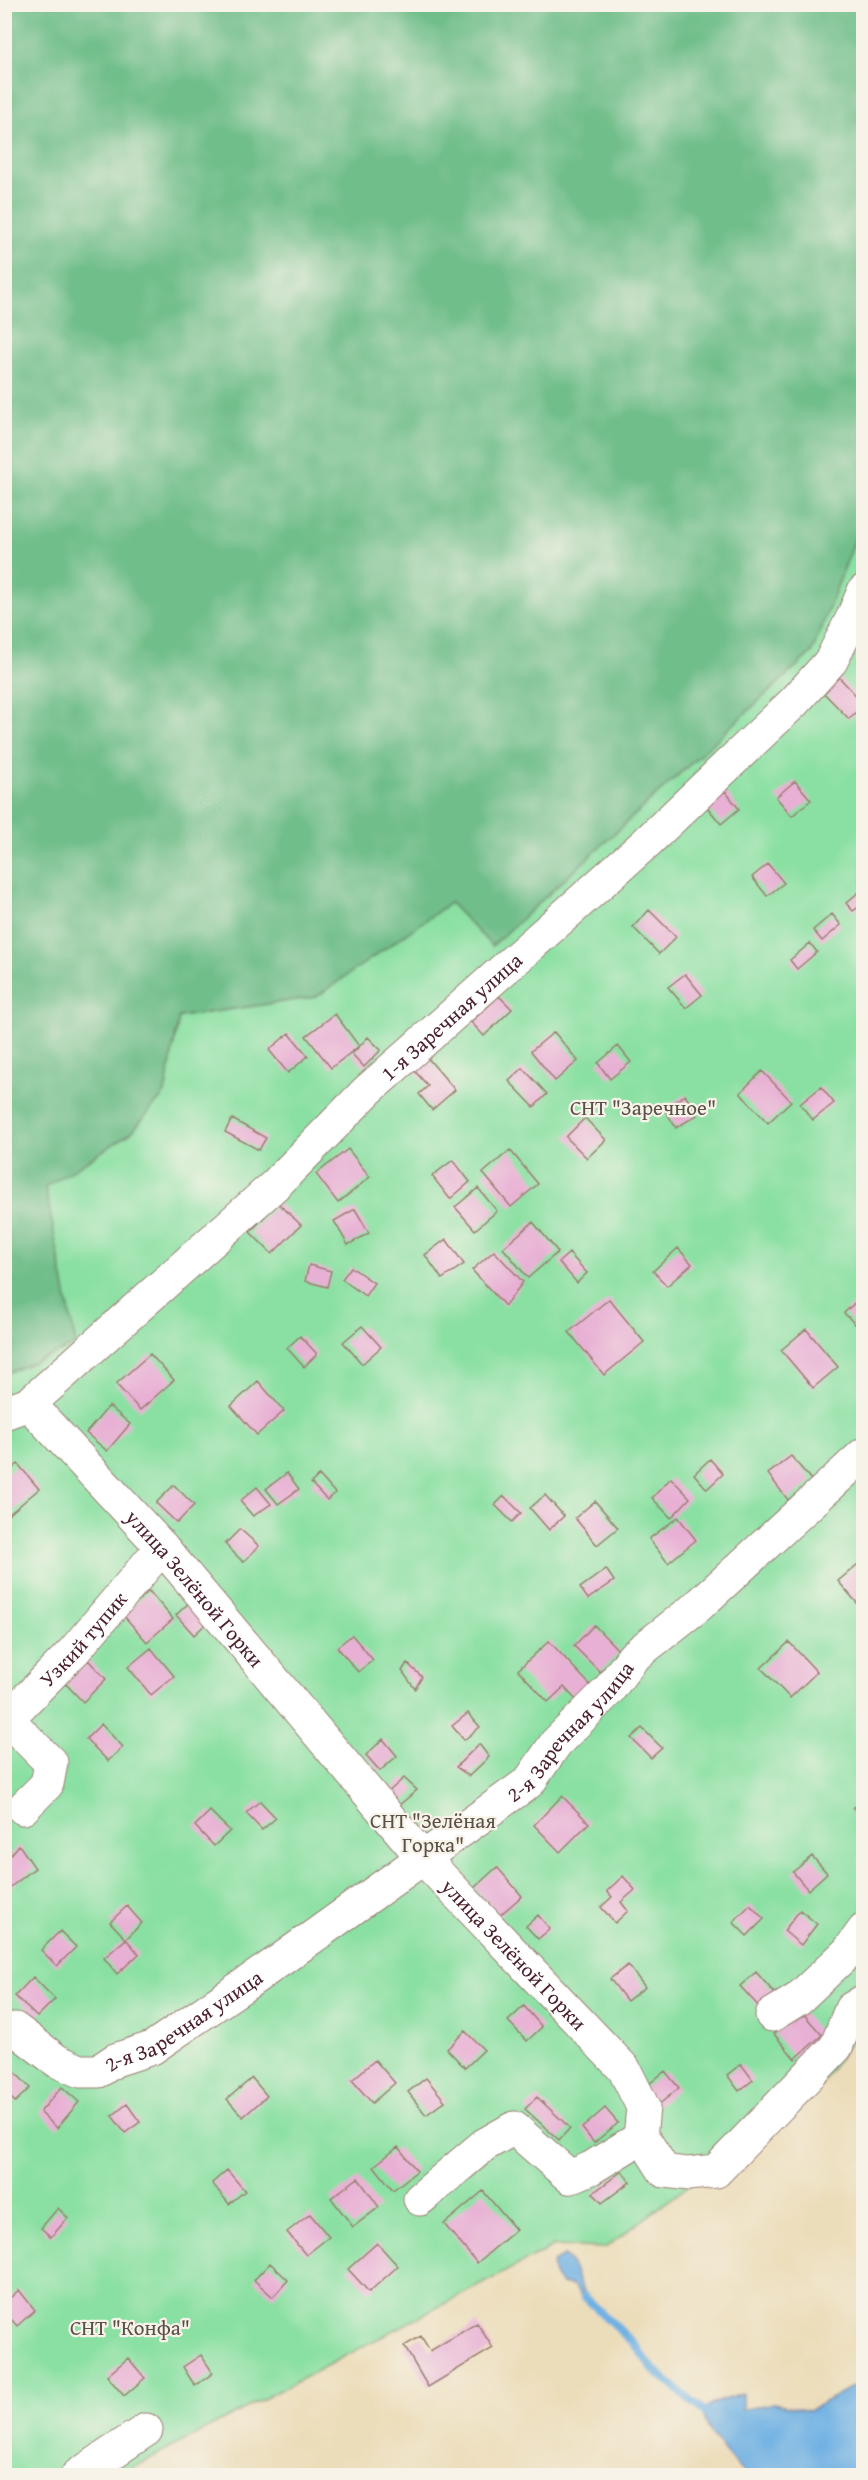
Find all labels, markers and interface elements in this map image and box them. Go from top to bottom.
street label: 1-я Заречная улица [374,945,529,1088]
park label: СНТ "Заречное" [570,1092,716,1123]
street label: улица Зелёной Горки [118,1501,272,1674]
street label: Узкий тупик [32,1584,134,1693]
street label: 2-я Заречная улица [500,1654,641,1809]
park label: СНТ "Зелёная Горка" [370,1805,496,1860]
street label: улица Зелёной Горки [434,1871,594,2037]
street label: 2-я Заречная улица [98,1961,269,2079]
park label: СНТ "Конфа" [70,2312,190,2343]

